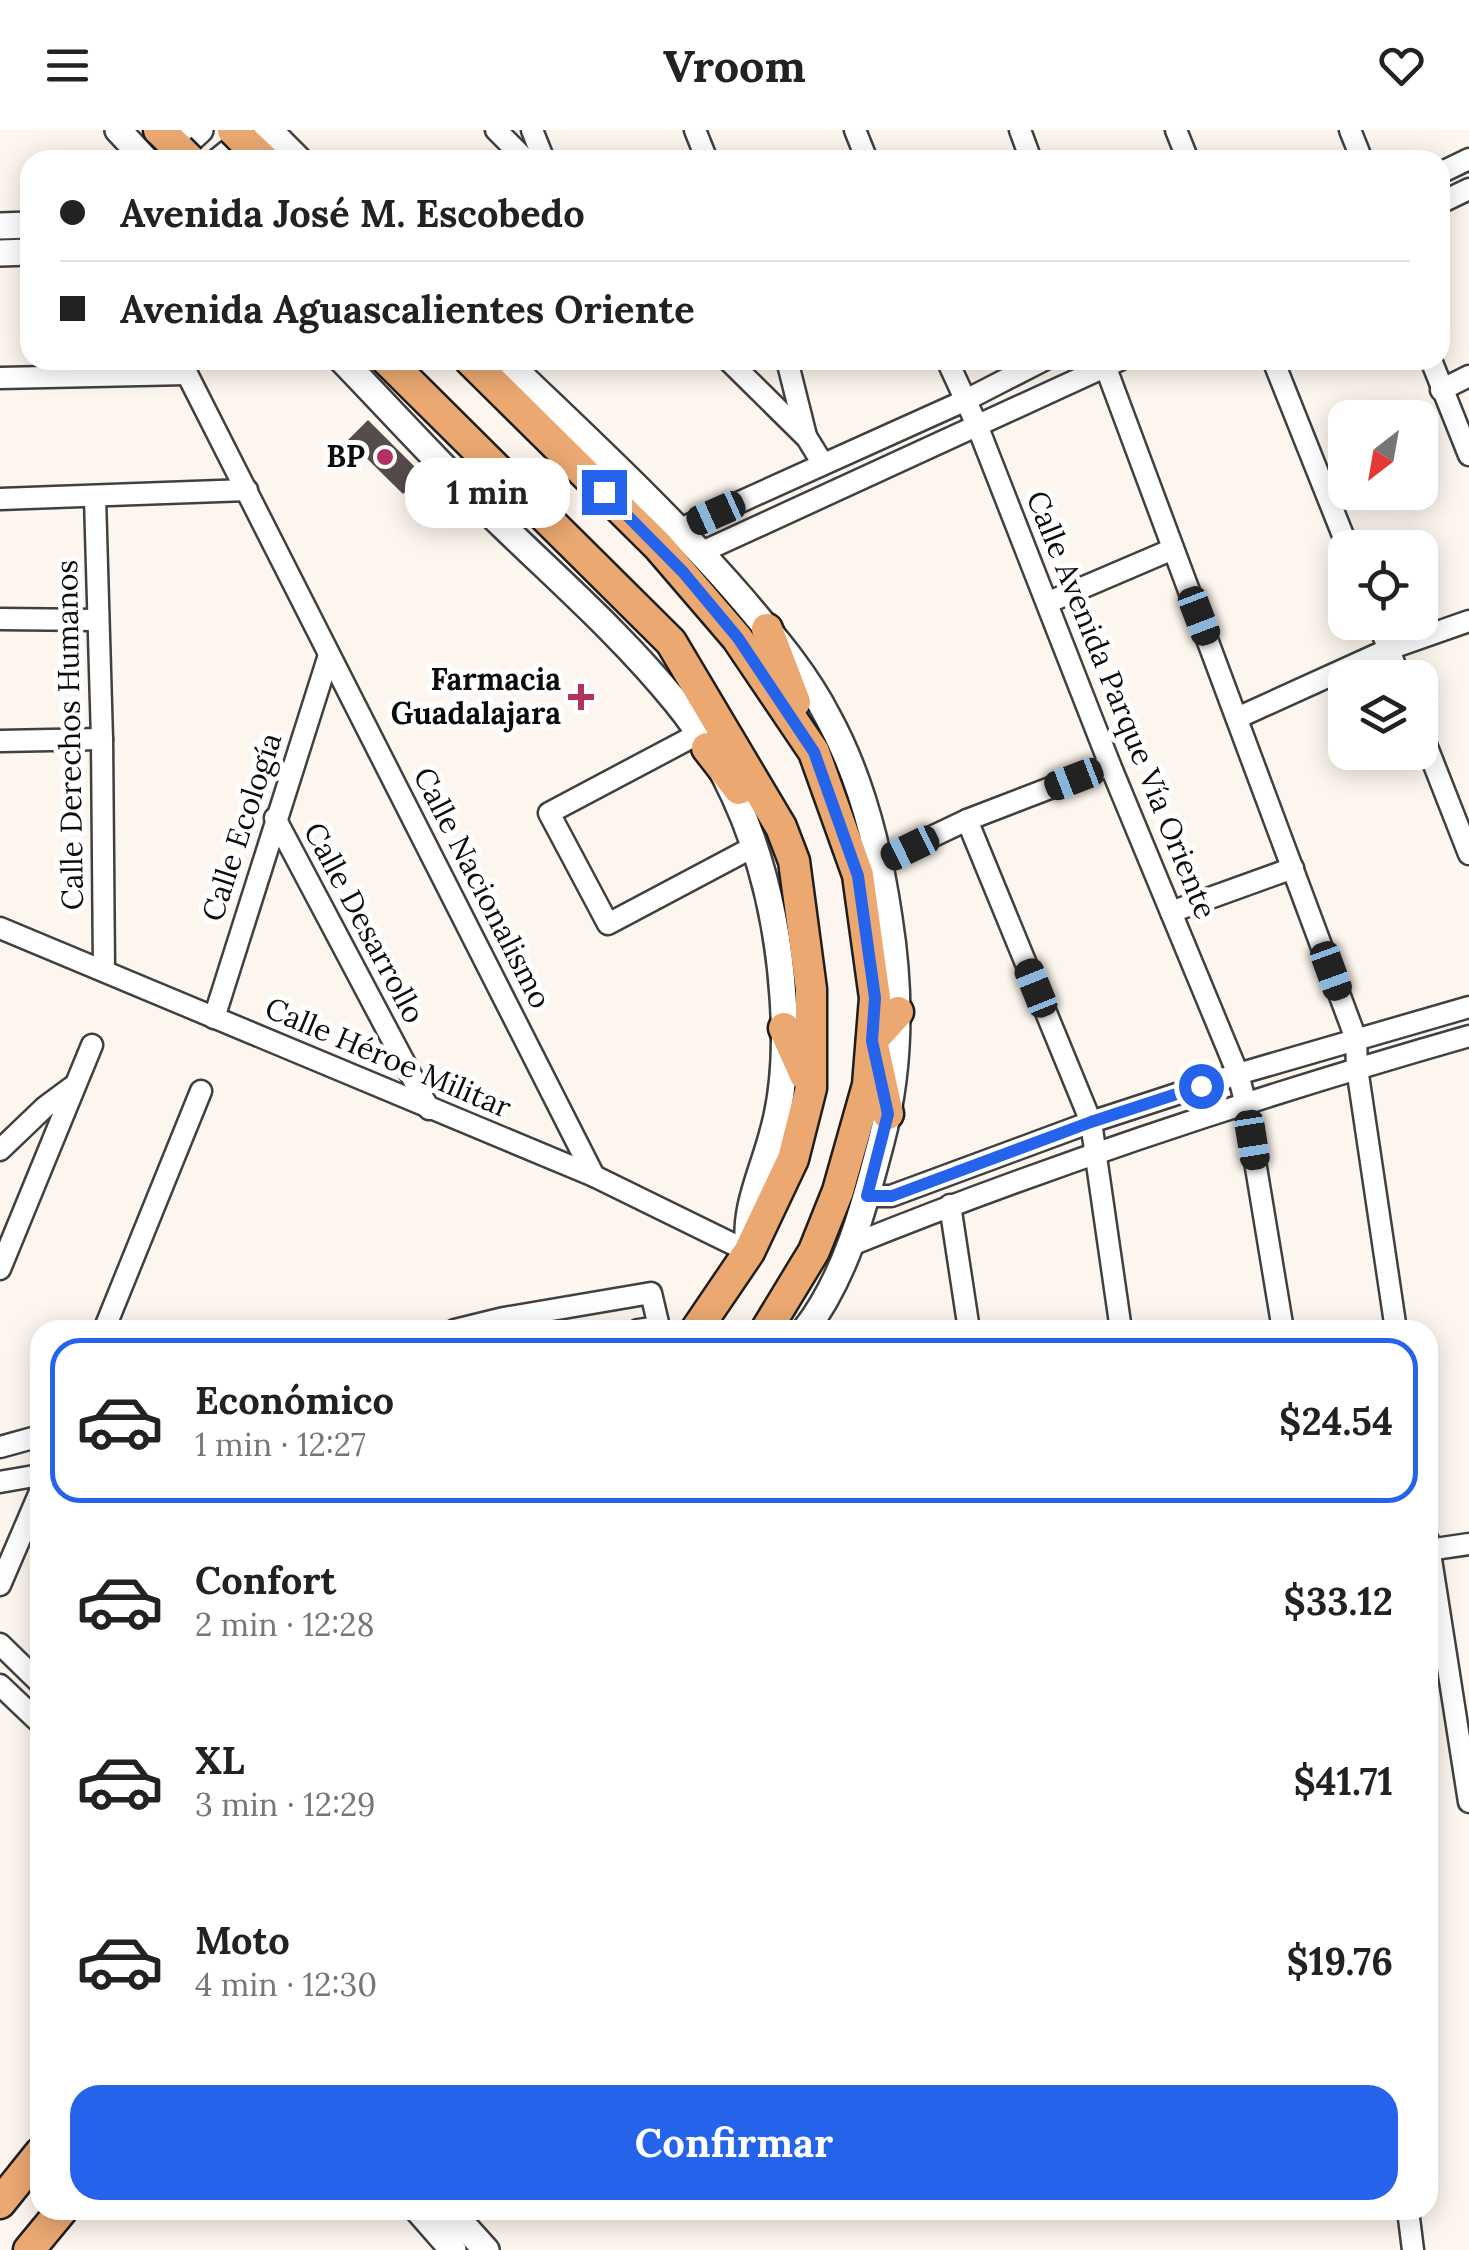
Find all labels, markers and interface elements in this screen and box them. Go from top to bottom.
text: Vroom [663,37,806,94]
icon: menu [40,38,95,93]
icon: heart [1374,38,1429,93]
text: Avenida José M. Escobedo [120,189,585,237]
text: Avenida Aguascalientes Oriente [120,285,695,333]
north arrow [1328,400,1438,510]
map controls [1328,400,1438,770]
place label: BP [326,437,365,475]
marker: BP [374,446,396,468]
callout: 1 min [404,457,569,527]
route end [582,470,627,515]
text: 1 min [447,472,528,513]
street label: Calle Avenida Parque Vía Oriente [1018,485,1225,924]
car [682,487,750,539]
button: locate [1328,530,1438,640]
street label: Calle Derechos Humanos [47,560,91,911]
car [1174,583,1224,649]
place label: Farmacia Guadalajara [391,660,561,733]
button: layers [1328,660,1438,770]
marker: Farmacia Guadalajara [570,686,592,708]
street label: Calle Ecología [193,728,290,926]
car [1041,754,1107,804]
street label: Calle Nacionalismo [406,761,560,1014]
street label: Calle Desarrollo [296,816,434,1029]
car [876,821,944,875]
car [1307,938,1355,1004]
car [1011,955,1061,1021]
street label: Calle Héroe Militar [260,988,517,1126]
route start [1179,1064,1224,1109]
car [1232,1108,1272,1172]
icon: car [75,1376,165,1466]
text: Económico [195,1376,394,1424]
text: $24.54 [1279,1397,1393,1445]
text: 1 min · 12:27 [195,1424,366,1465]
icon: car [75,1556,165,1646]
text: Confort [195,1556,336,1604]
text: $33.12 [1284,1577,1393,1625]
text: 2 min · 12:28 [195,1604,374,1645]
icon: car [75,1736,165,1826]
text: XL [195,1736,245,1784]
text: $41.71 [1293,1757,1393,1805]
text: 3 min · 12:29 [195,1784,376,1825]
icon: car [75,1916,165,2006]
text: Moto [195,1916,290,1964]
text: $19.76 [1287,1937,1393,1985]
text: 4 min · 12:30 [195,1964,377,2005]
button: Confirmar [70,2085,1398,2200]

